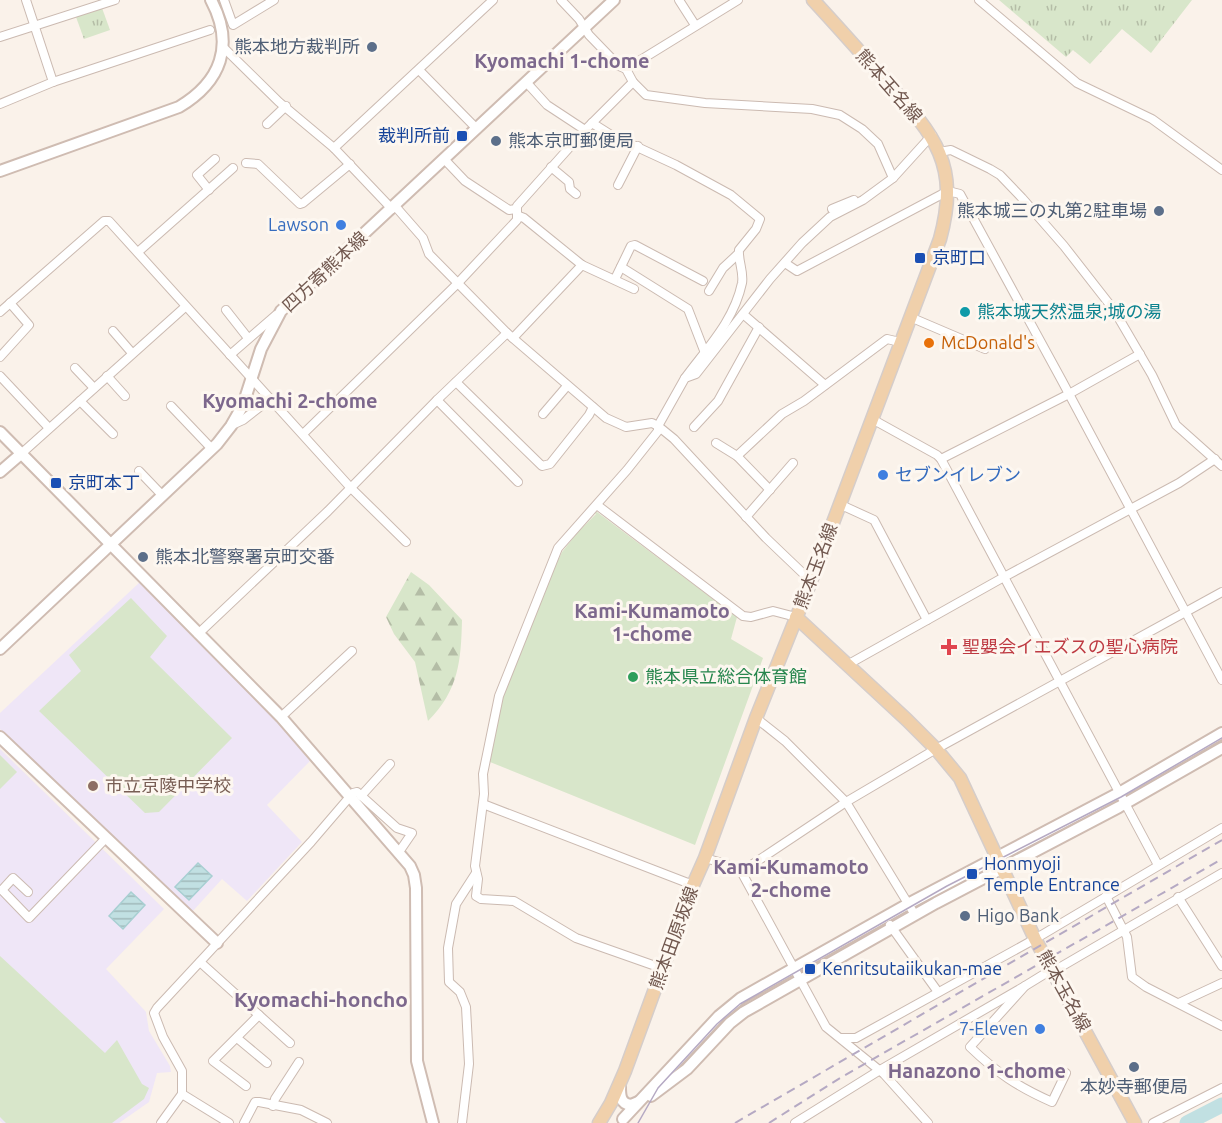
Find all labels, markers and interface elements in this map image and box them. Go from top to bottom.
place label: 熊本地方裁判所 [234,36,360,56]
marker: 熊本地方裁判所 [365,40,379,54]
street label: 熊本玉名線 [853,45,927,126]
district label: Kyomachi 1-chome [474,49,650,72]
place label: 裁判所前 [378,125,450,145]
marker: 裁判所前 [455,129,469,143]
place label: 熊本京町郵便局 [508,130,634,150]
marker: 熊本京町郵便局 [489,134,503,148]
place label: 熊本城三の丸第2駐車場 [957,200,1147,220]
marker: 熊本城三の丸第2駐車場 [1152,204,1166,218]
place label: Lawson [268,214,329,234]
marker: Lawson [334,218,348,232]
street label: 四方寄熊本線 [278,227,371,315]
place label: 京町口 [932,247,986,267]
marker: 京町口 [913,251,927,265]
place label: 熊本城天然温泉;城の湯 [977,301,1161,321]
marker: 熊本城天然温泉;城の湯 [958,305,972,319]
place label: McDonald's [941,332,1035,352]
marker: McDonald's [922,336,936,350]
district label: Kyomachi 2-chome [202,389,378,412]
place label: セブンイレブン [895,464,1021,484]
marker: セブンイレブン [876,468,890,482]
place label: 京町本丁 [68,472,140,492]
marker: 京町本丁 [49,476,63,490]
street label: 熊本玉名線 [790,520,841,611]
place label: 熊本北警察署京町交番 [155,546,335,566]
marker: 熊本北警察署京町交番 [136,550,150,564]
district label: Kami-Kumamoto 1-chome [574,599,730,645]
place label: 聖嬰会イエズスの聖心病院 [962,636,1178,656]
marker: 聖嬰会イエズスの聖心病院 [940,638,958,656]
place label: 熊本県立総合体育館 [645,666,807,686]
marker: 熊本県立総合体育館 [626,670,640,684]
place label: 市立京陵中学校 [105,775,231,795]
marker: 市立京陵中学校 [86,779,100,793]
place label: Honmyoji Temple Entrance [984,853,1120,894]
district label: Kami-Kumamoto 2-chome [713,855,869,901]
marker: Honmyoji Temple Entrance [965,867,979,881]
street label: 熊本田原坂線 [645,883,701,992]
place label: Higo Bank [977,905,1059,925]
marker: Higo Bank [958,909,972,923]
street label: 熊本玉名線 [1034,946,1095,1035]
place label: Kenritsutaiikukan-mae [822,958,1002,978]
marker: Kenritsutaiikukan-mae [803,962,817,976]
district label: Kyomachi-honcho [234,987,408,1011]
place label: 7-Eleven [959,1018,1028,1038]
marker: 7-Eleven [1033,1022,1047,1036]
district label: Hanazono 1-chome [888,1059,1066,1082]
marker: 本妙寺郵便局 [1127,1060,1141,1074]
place label: 本妙寺郵便局 [1080,1076,1188,1096]

